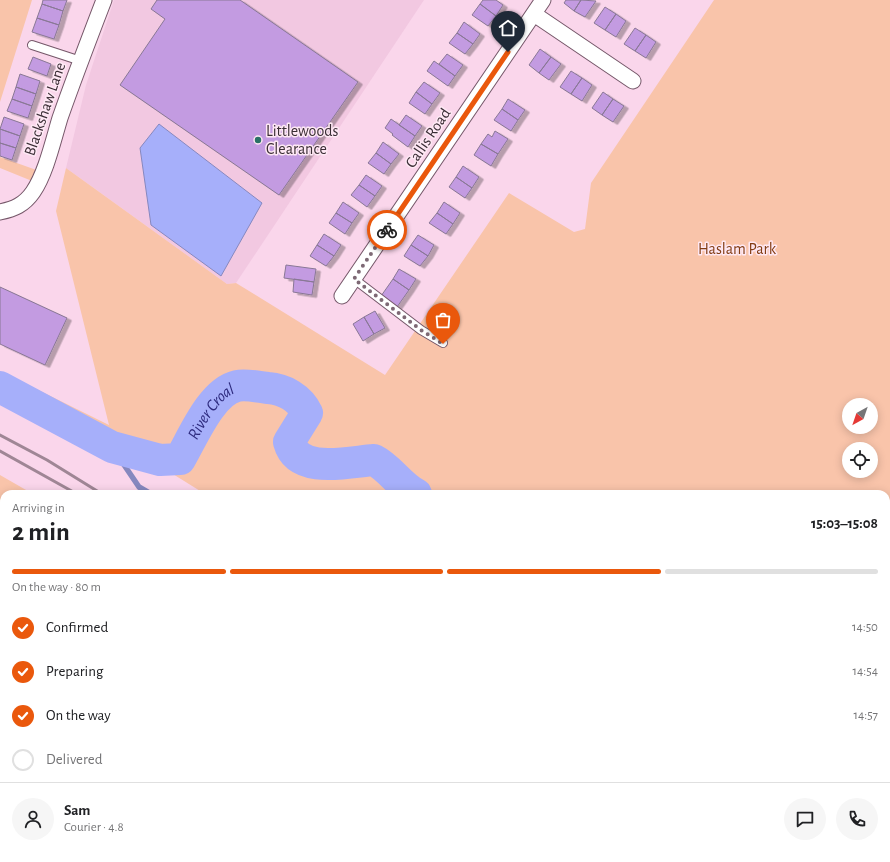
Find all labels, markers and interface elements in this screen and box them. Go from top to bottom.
pin [491,11,525,52]
icon: home [497,17,519,39]
street label: Blackshaw Lane [22,60,68,158]
street label: Callis Road [402,105,454,171]
place label: Littlewoods Clearance [266,123,339,157]
marker: Littlewoods Clearance [253,135,263,145]
courier [367,210,407,250]
icon: bike [376,219,398,241]
park label: Haslam Park [698,241,777,257]
pin [426,303,460,344]
icon: bag [432,309,454,331]
water label: River Croal [184,380,236,442]
north arrow [842,398,878,434]
map controls [842,398,878,478]
button: locate [842,442,878,478]
text: Arriving in [12,502,65,515]
text: 15:03–15:08 [811,516,878,531]
text: 2 min [12,519,70,545]
text: On the way · 80 m [12,581,101,594]
icon: check [12,617,34,639]
text: Confirmed [46,620,108,635]
text: 14:50 [852,621,878,634]
icon: check [12,661,34,683]
text: Preparing [46,664,103,679]
text: 14:54 [853,665,878,678]
icon: check [12,705,34,727]
text: On the way [46,708,111,723]
text: 14:57 [853,709,878,722]
text: Delivered [46,752,103,767]
button: person [12,798,54,840]
button: chat [784,798,826,840]
button: phone [836,798,878,840]
text: Sam [64,803,90,818]
text: Courier · 4.8 [64,821,124,834]

